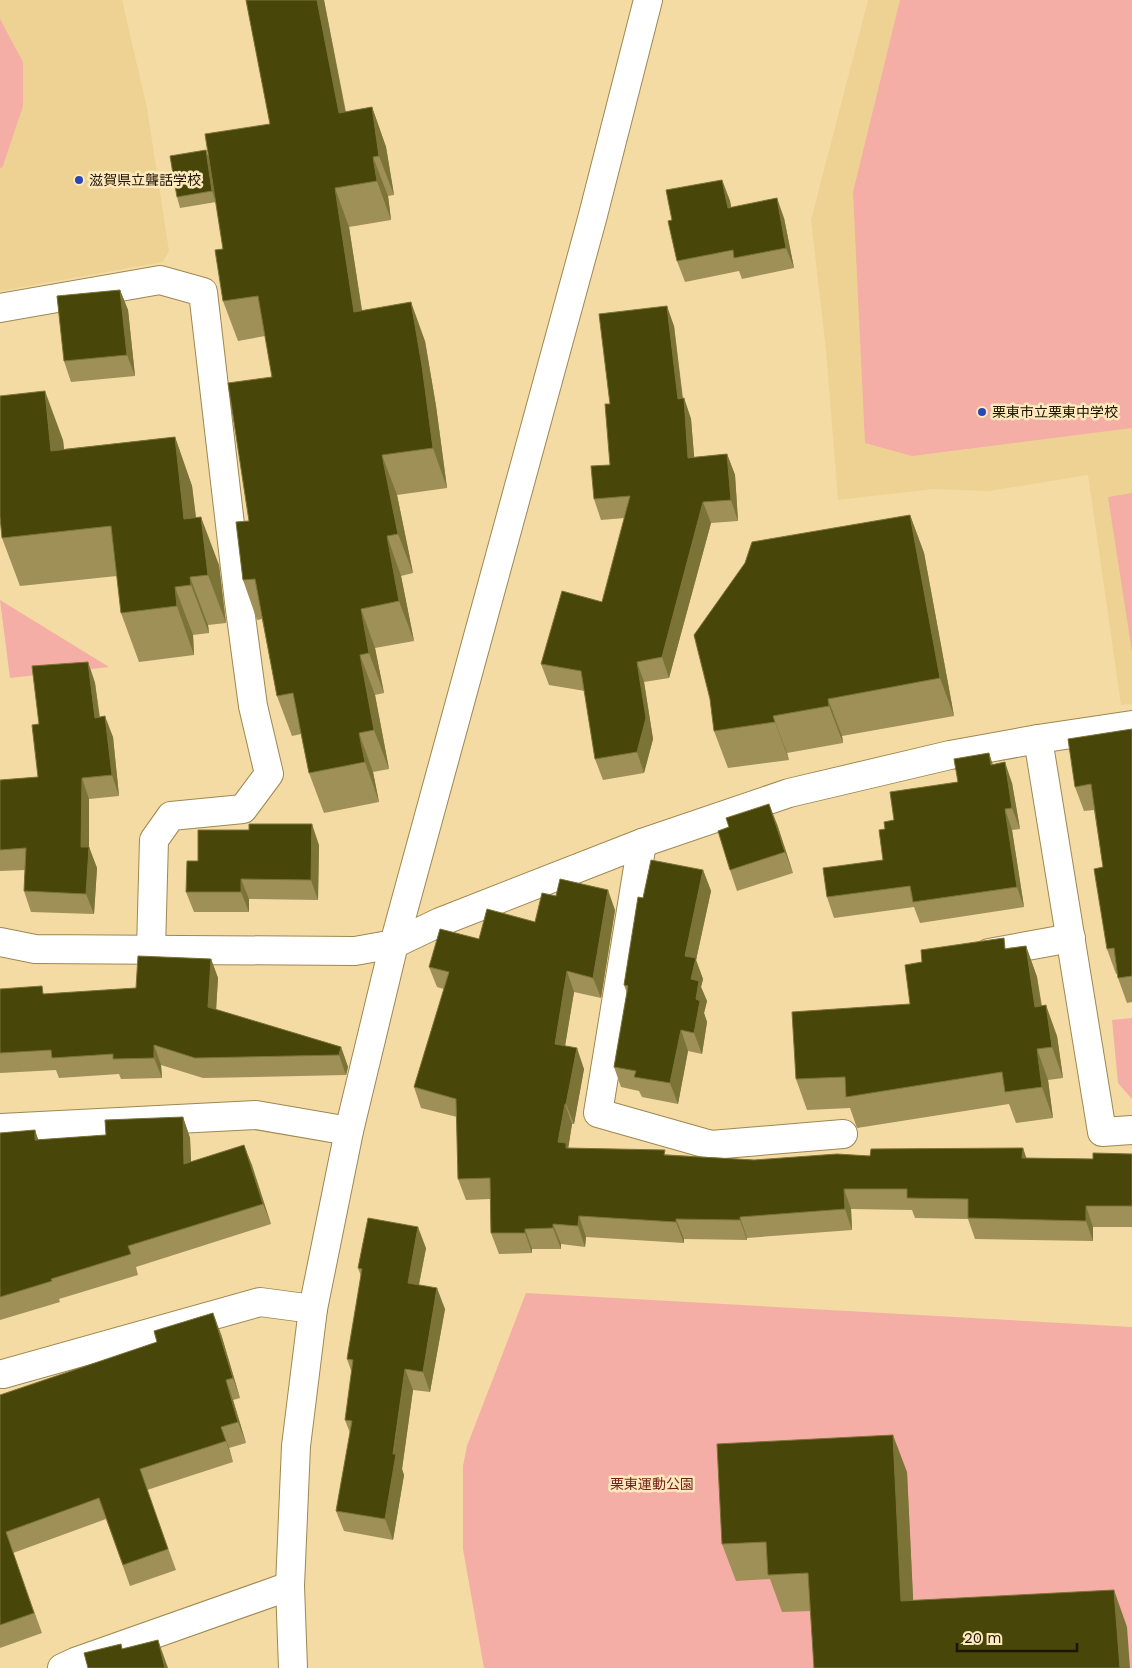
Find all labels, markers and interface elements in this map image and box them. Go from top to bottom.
place label: 滋賀県立聾話学校 [89,172,201,188]
marker: 滋賀県立聾話学校 [73,174,85,186]
place label: 栗東市立栗東中学校 [992,404,1118,420]
marker: 栗東市立栗東中学校 [976,406,988,418]
park label: 栗東運動公園 [610,1476,694,1492]
scale bar [957,1620,1077,1652]
text: 20 m [964,1629,1002,1647]

